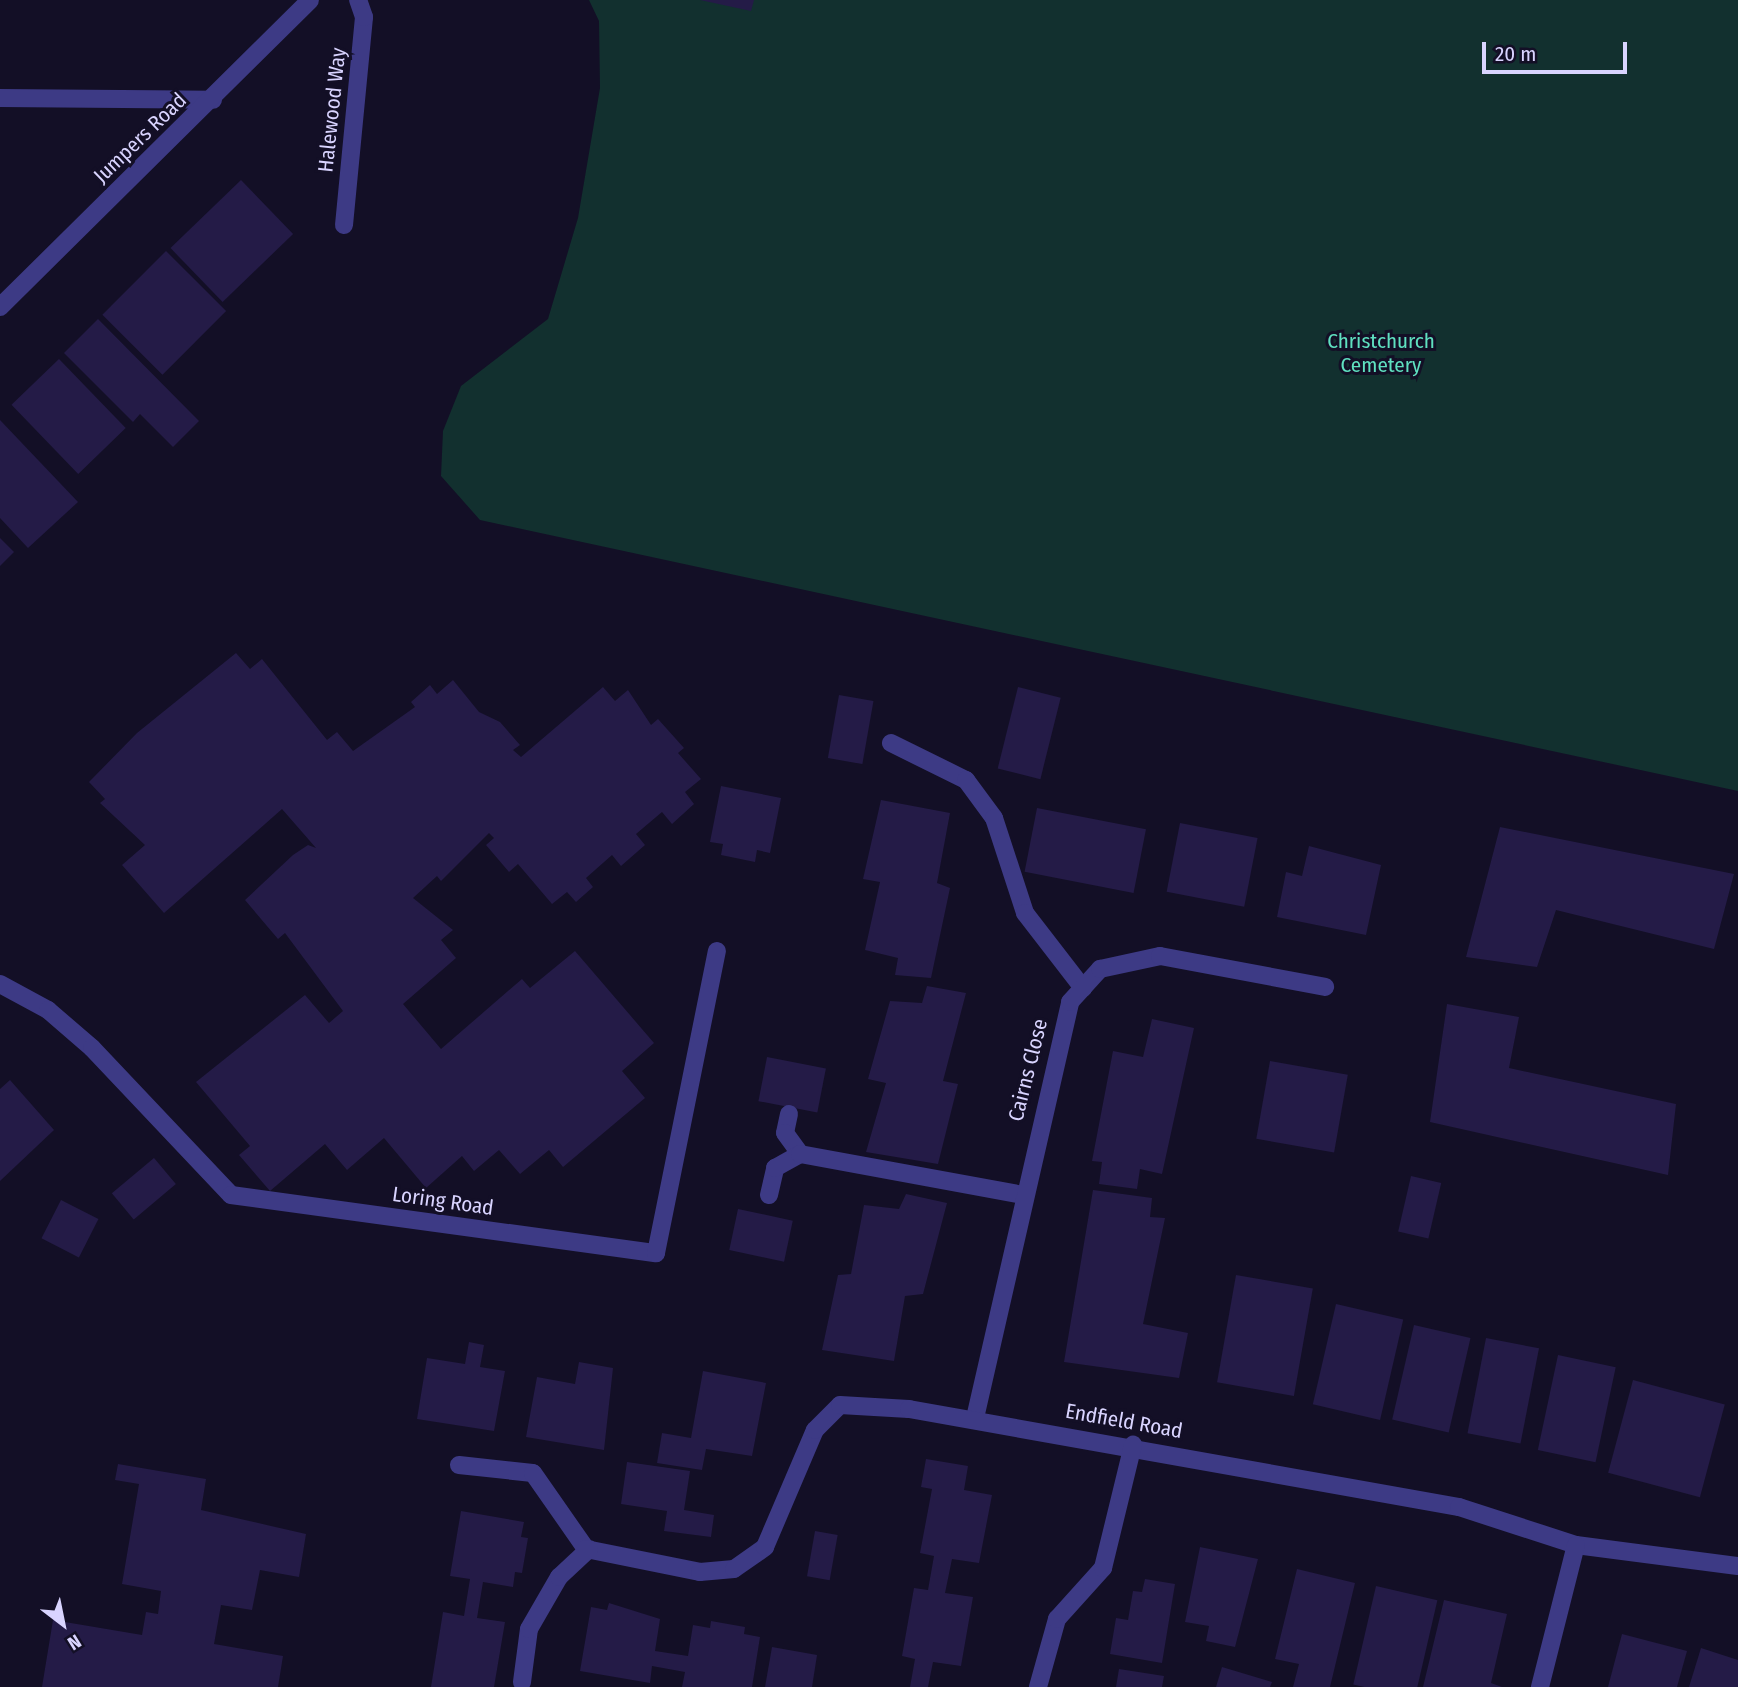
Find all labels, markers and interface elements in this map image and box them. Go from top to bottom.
scale bar [1486,28,1631,72]
text: 20 m [1495,41,1536,67]
street label: Halewood Way [313,46,351,174]
street label: Jumpers Road [88,88,192,188]
park label: Christchurch Cemetery [1327,328,1435,378]
street label: Cairns Close [1003,1016,1053,1124]
street label: Loring Road [391,1181,495,1221]
street label: Endfield Road [1063,1398,1185,1444]
north arrow [28,1589,98,1659]
text: N [63,1629,85,1655]

